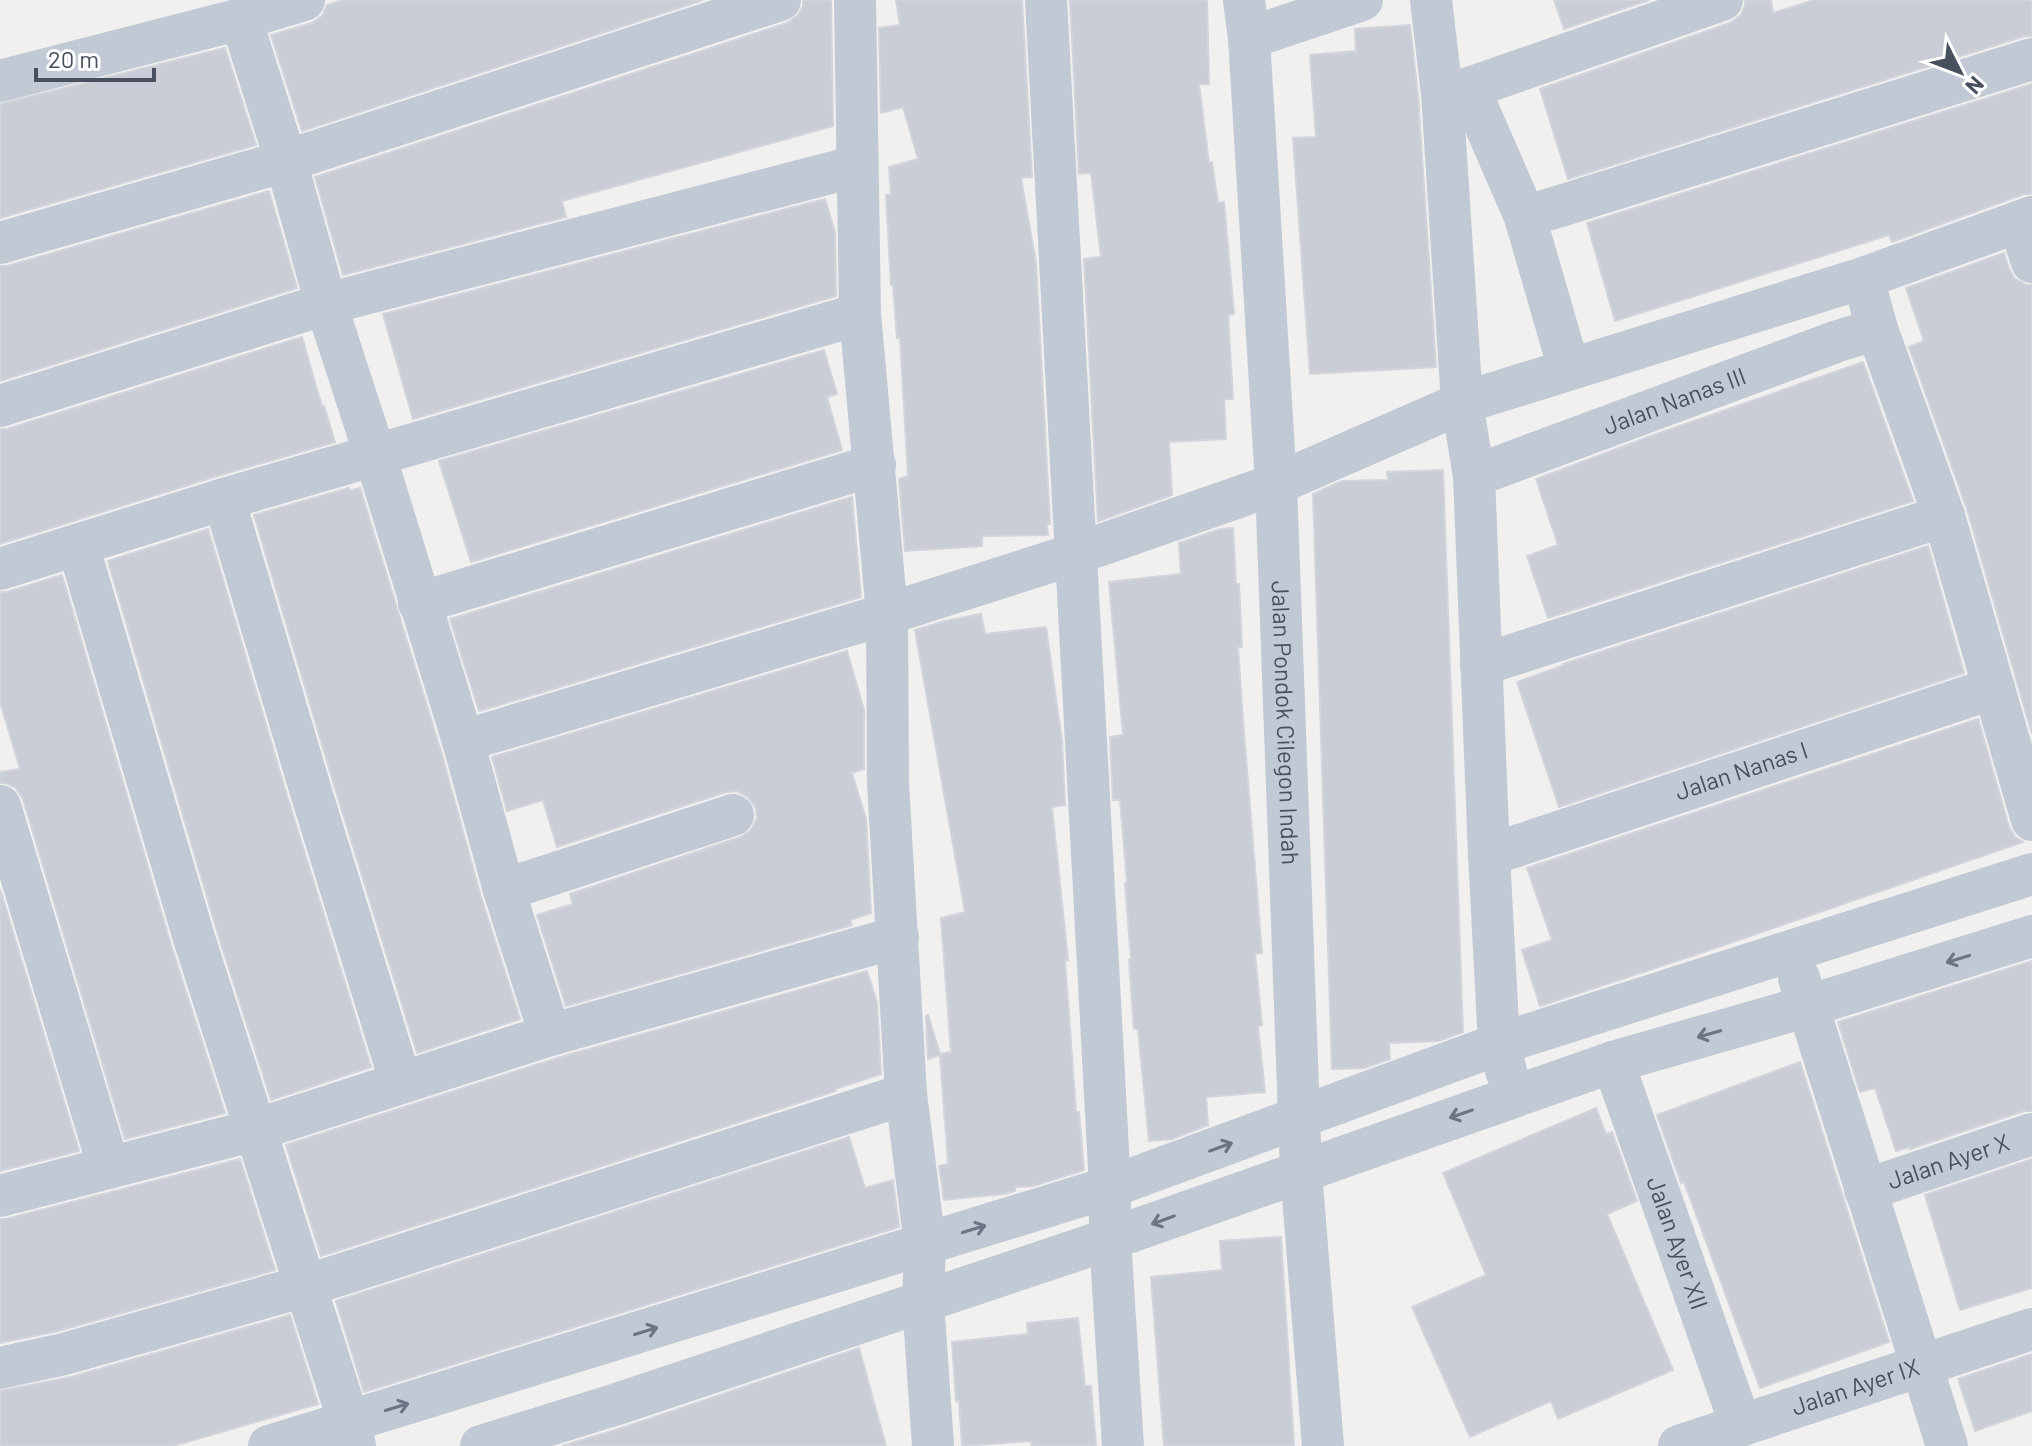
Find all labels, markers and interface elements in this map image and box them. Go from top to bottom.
scale bar [36,32,154,82]
north arrow [1920,32,2000,112]
text: 20 m [48,44,99,73]
text: N [1961,72,1990,100]
street label: Jalan Nanas III [1599,360,1750,440]
street label: Jalan Pondok Cilegon Indah [1267,580,1306,865]
street label: Jalan Nanas I [1671,735,1811,805]
one-way arrow [1945,952,1971,967]
one-way arrow [1696,1028,1722,1043]
one-way arrow [1449,1108,1474,1123]
street label: Jalan Ayer X [1883,1127,2013,1194]
one-way arrow [1208,1138,1233,1153]
street label: Jalan Ayer XII [1641,1172,1715,1313]
one-way arrow [1151,1213,1176,1228]
one-way arrow [962,1221,987,1236]
one-way arrow [632,1323,658,1338]
street label: Jalan Ayer IX [1787,1351,1923,1421]
one-way arrow [384,1399,410,1414]

